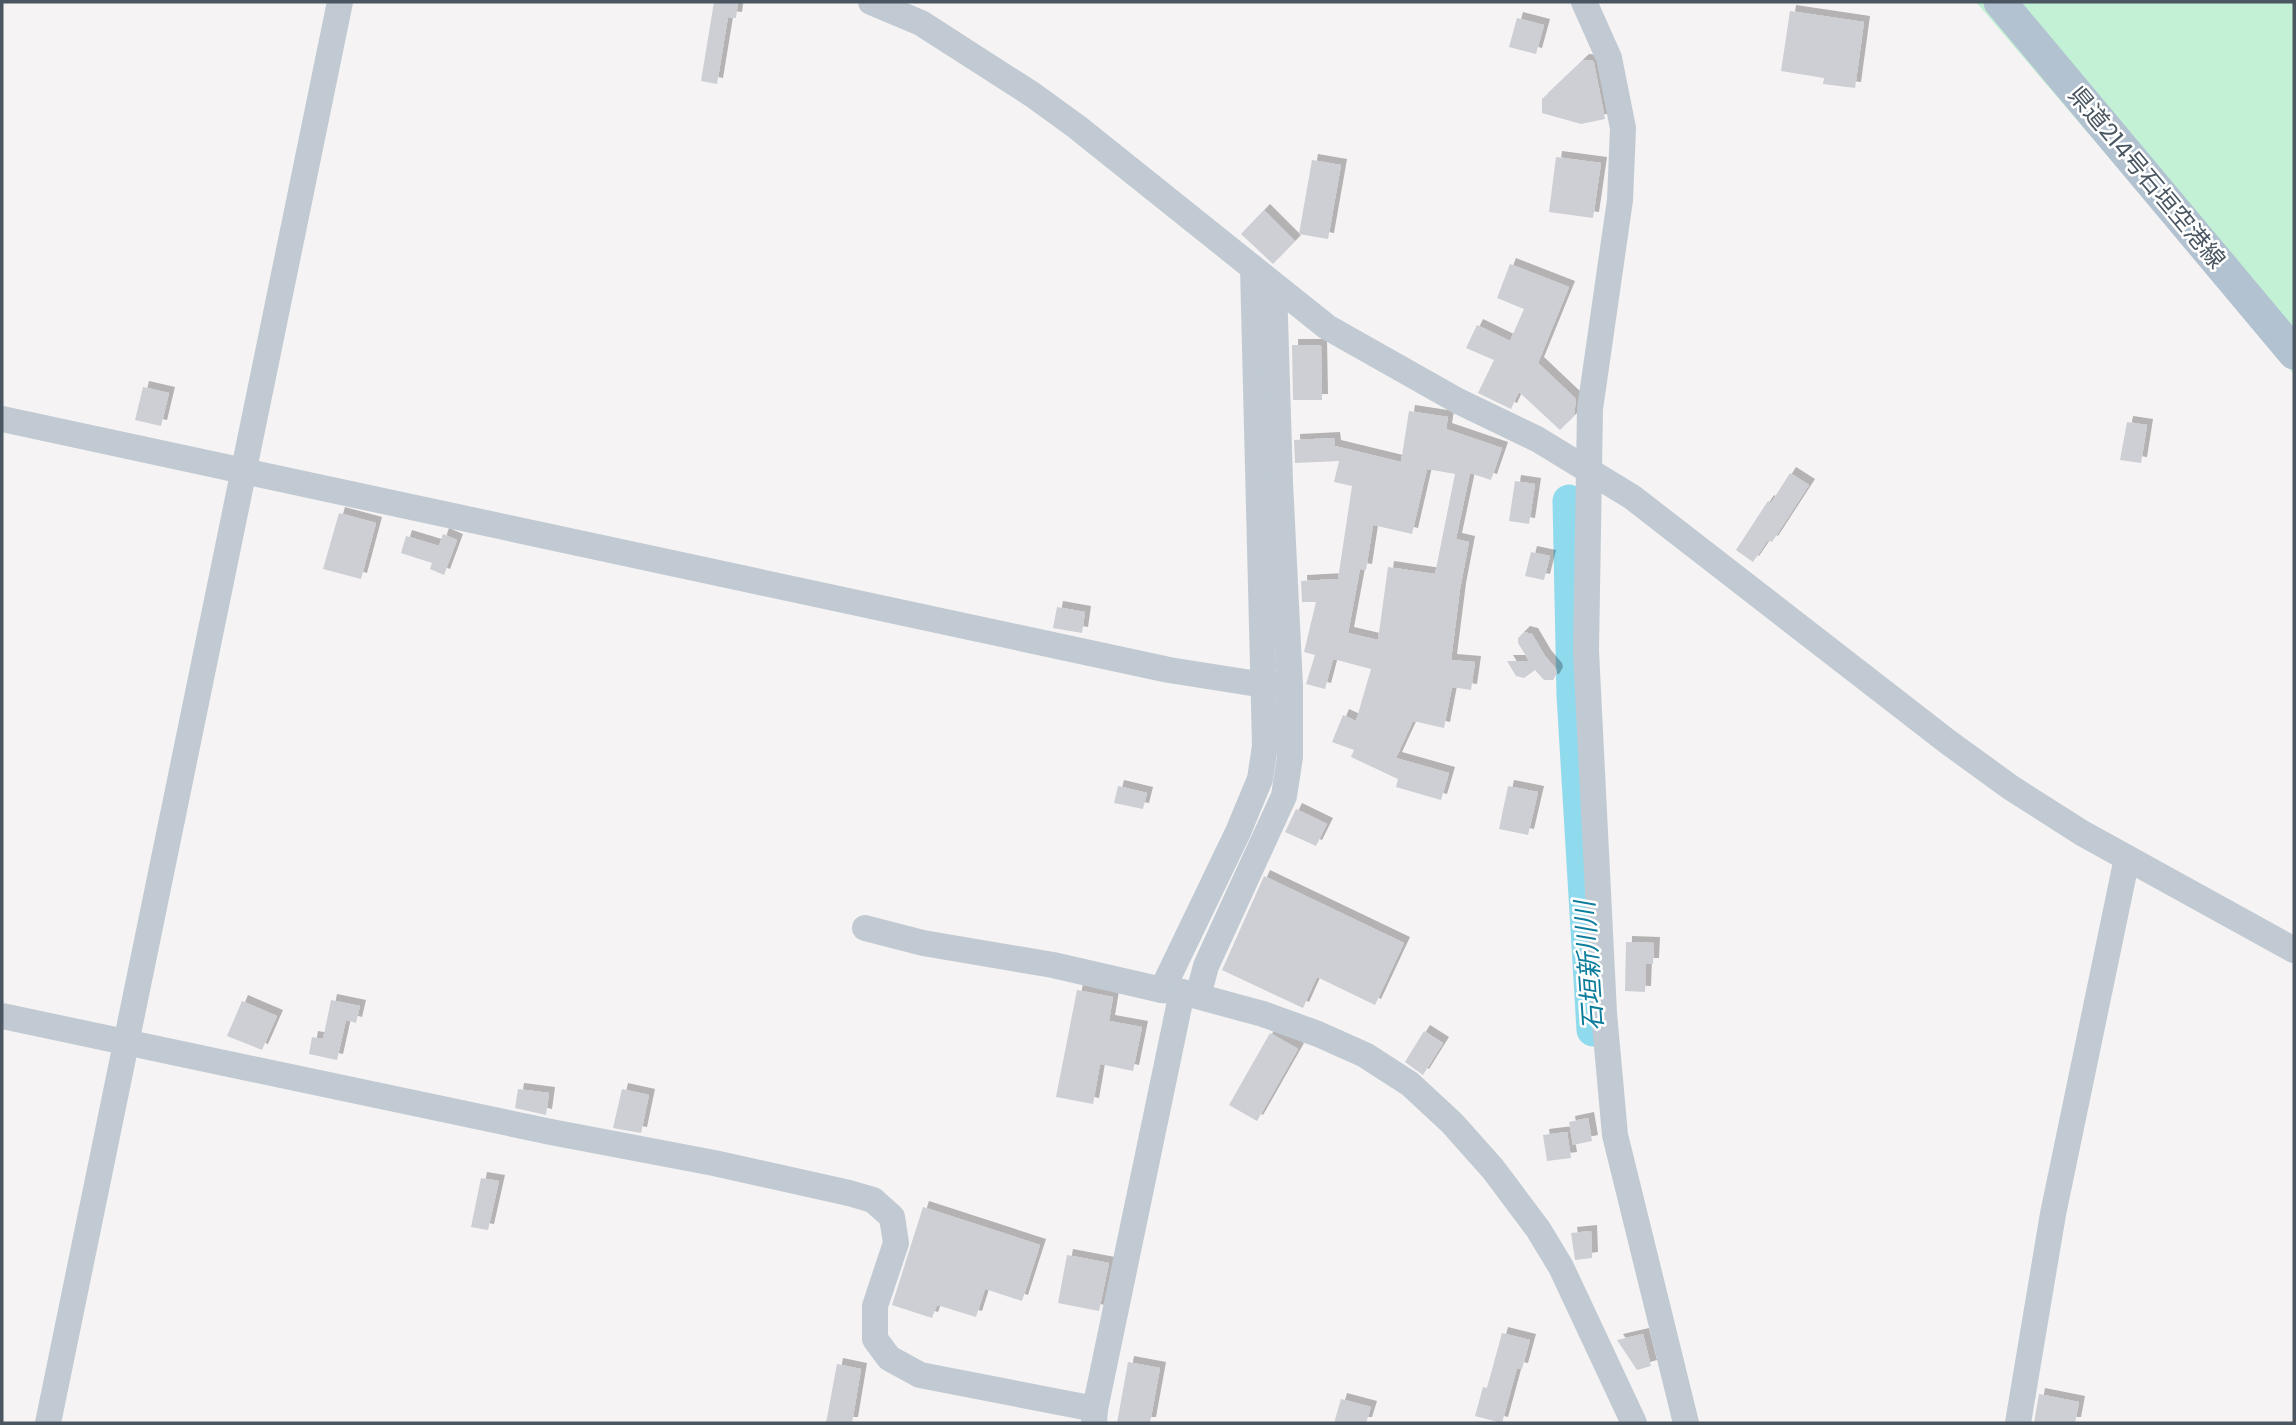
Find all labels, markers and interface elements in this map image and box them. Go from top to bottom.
street label: 県道214号石垣空港線 [2061,79,2233,275]
water label: 石垣新川川 [1566,897,1611,1032]

